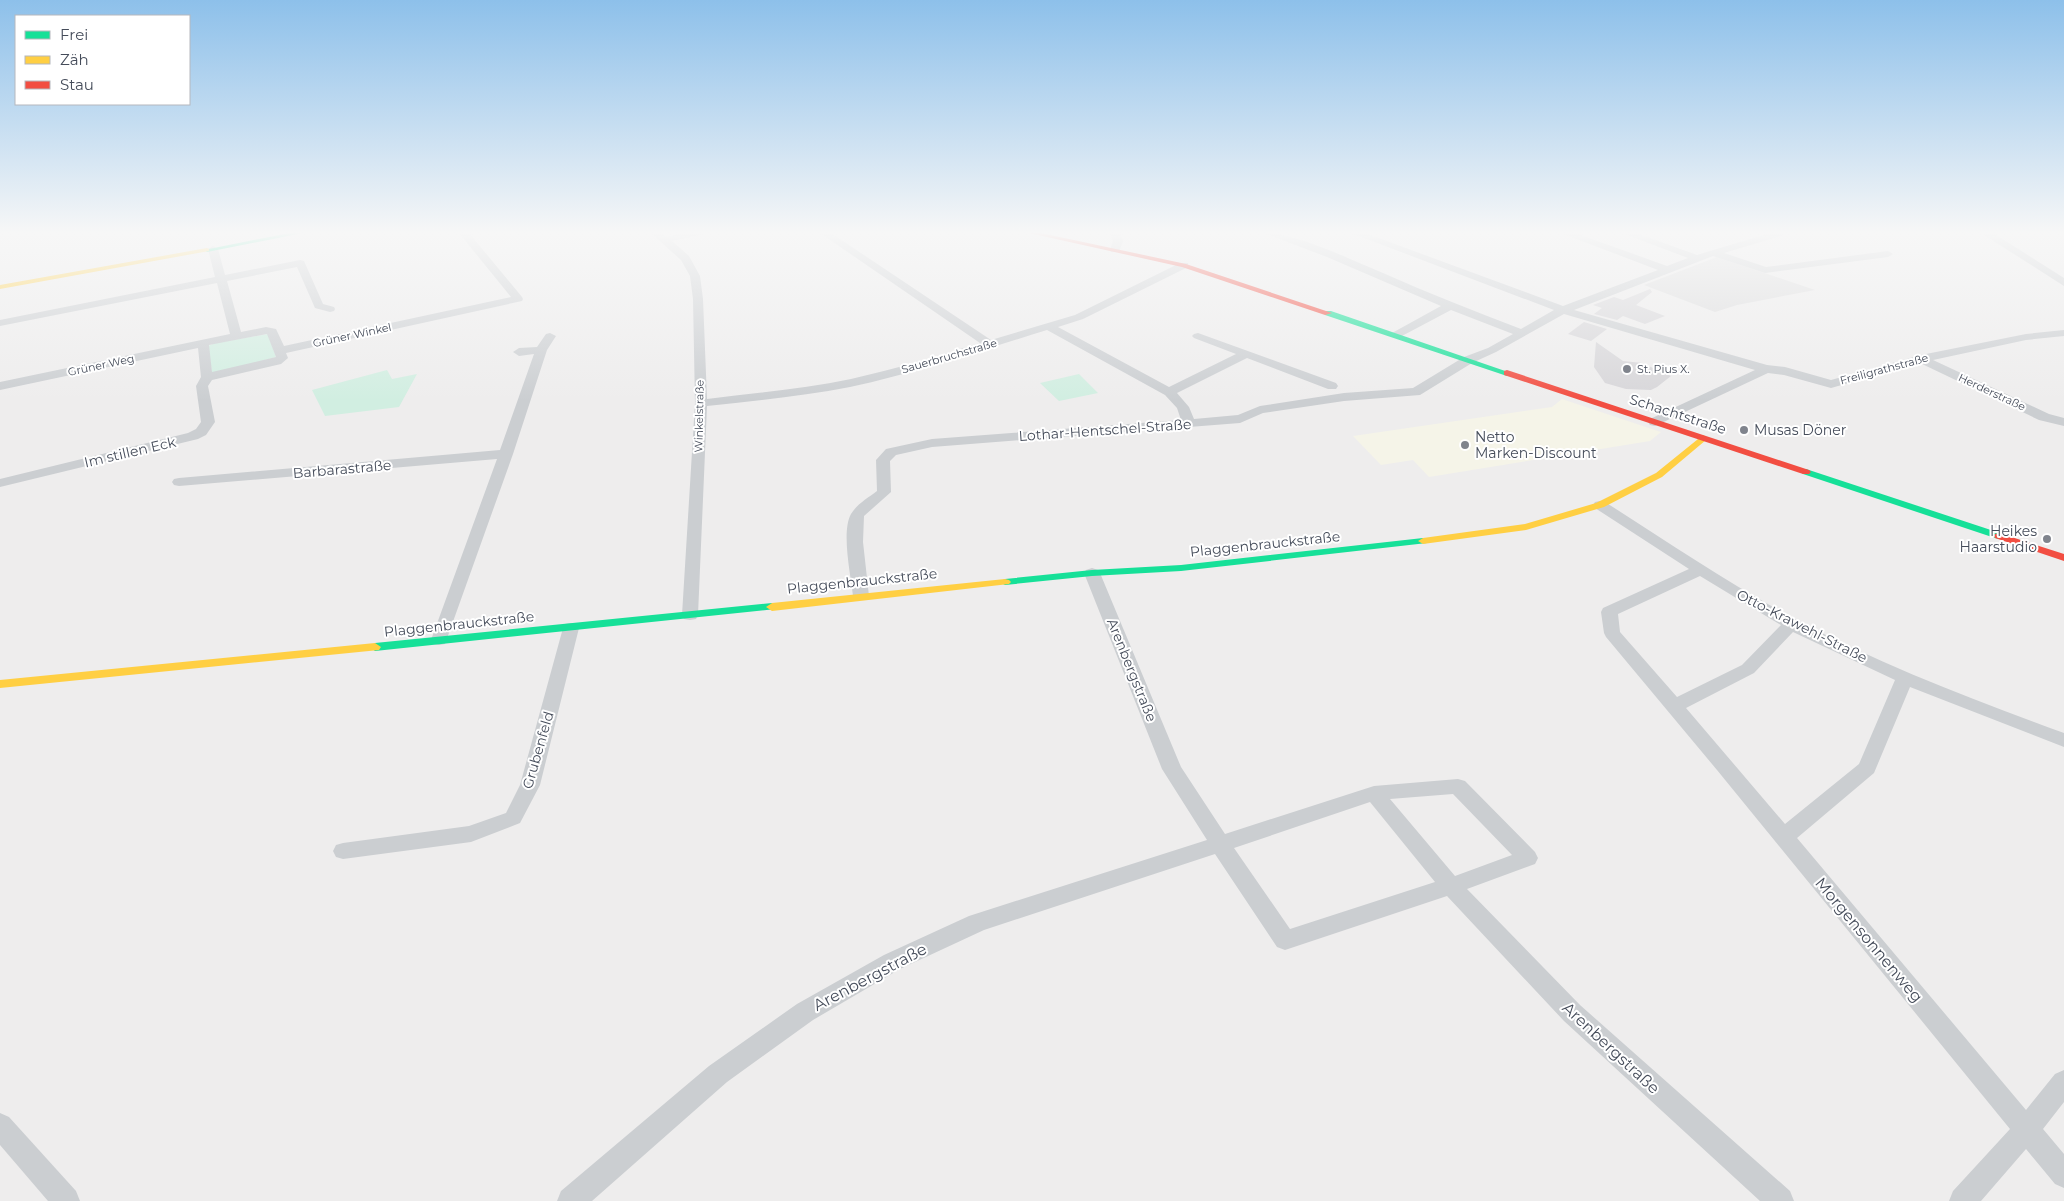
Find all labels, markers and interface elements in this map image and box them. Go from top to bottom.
legend [15,15,190,105]
text: Frei [60,25,88,44]
text: Zäh [60,50,89,69]
text: Stau [60,75,94,94]
street label: Grüner Winkel [311,320,393,350]
street label: Sauerbruchstraße [900,336,999,376]
street label: Freiligrathstraße [1838,350,1930,388]
street label: Grüner Weg [67,351,135,379]
place label: St. Pius X. [1637,362,1690,376]
marker: St. Pius X. [1621,363,1633,375]
street label: Herderstraße [1956,370,2028,414]
street label: Winkelstraße [691,379,707,452]
street label: Schachtstraße [1627,390,1729,438]
street label: Lothar-Hentschel-Straße [1018,415,1192,445]
place label: Musas Döner [1754,421,1847,439]
marker: Musas Döner [1738,424,1750,436]
place label: Netto Marken-Discount [1475,428,1597,462]
street label: Im stillen Eck [82,433,178,471]
marker: Netto Marken-Discount [1459,439,1471,451]
street label: Barbarastraße [292,456,392,482]
place label: Heikes Haarstudio [1960,522,2037,556]
street label: Plaggenbrauckstraße [1189,527,1341,561]
marker: Heikes Haarstudio [2041,533,2053,545]
street label: Plaggenbrauckstraße [786,564,938,598]
street label: Otto-Krawehl-Straße [1734,585,1870,667]
street label: Plaggenbrauckstraße [383,607,535,641]
street label: Arenbergstraße [1103,616,1161,724]
street label: Grubenfeld [518,709,558,791]
street label: Morgensonnenweg [1811,874,1927,1006]
street label: Arenbergstraße [810,939,930,1015]
street label: Arenbergstraße [1559,998,1663,1098]

